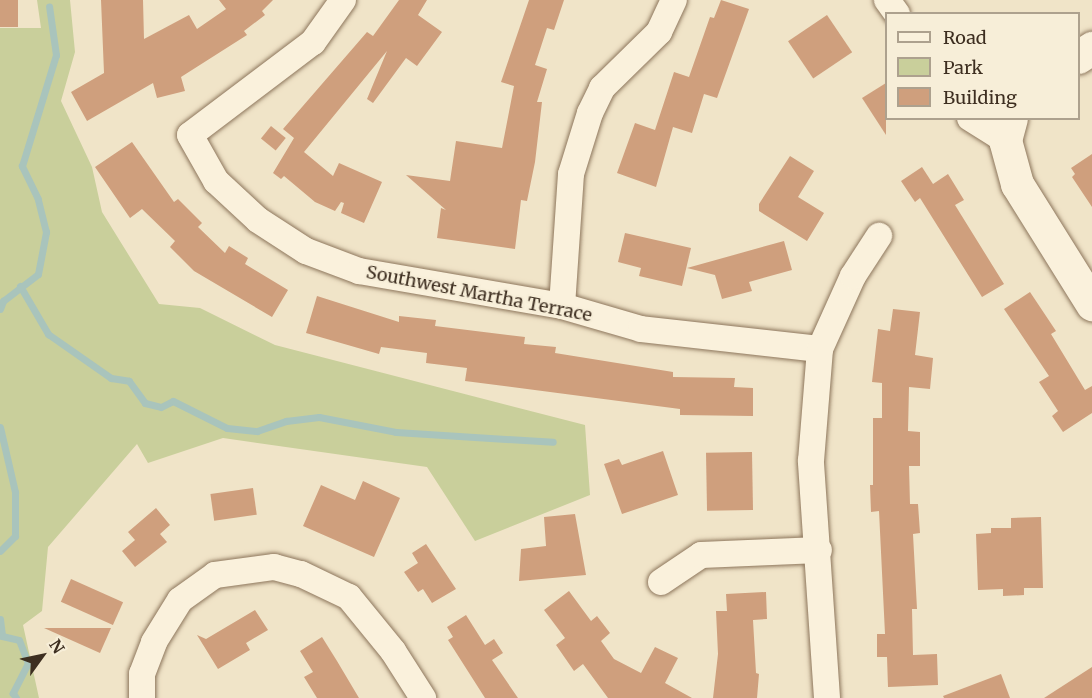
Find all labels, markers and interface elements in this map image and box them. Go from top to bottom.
legend [885,12,1080,120]
text: Road [943,26,987,49]
text: Park [943,56,983,79]
text: Building [943,86,1017,109]
street label: Southwest Martha Terrace [364,261,594,327]
north arrow [12,626,72,686]
text: N [45,635,69,657]

